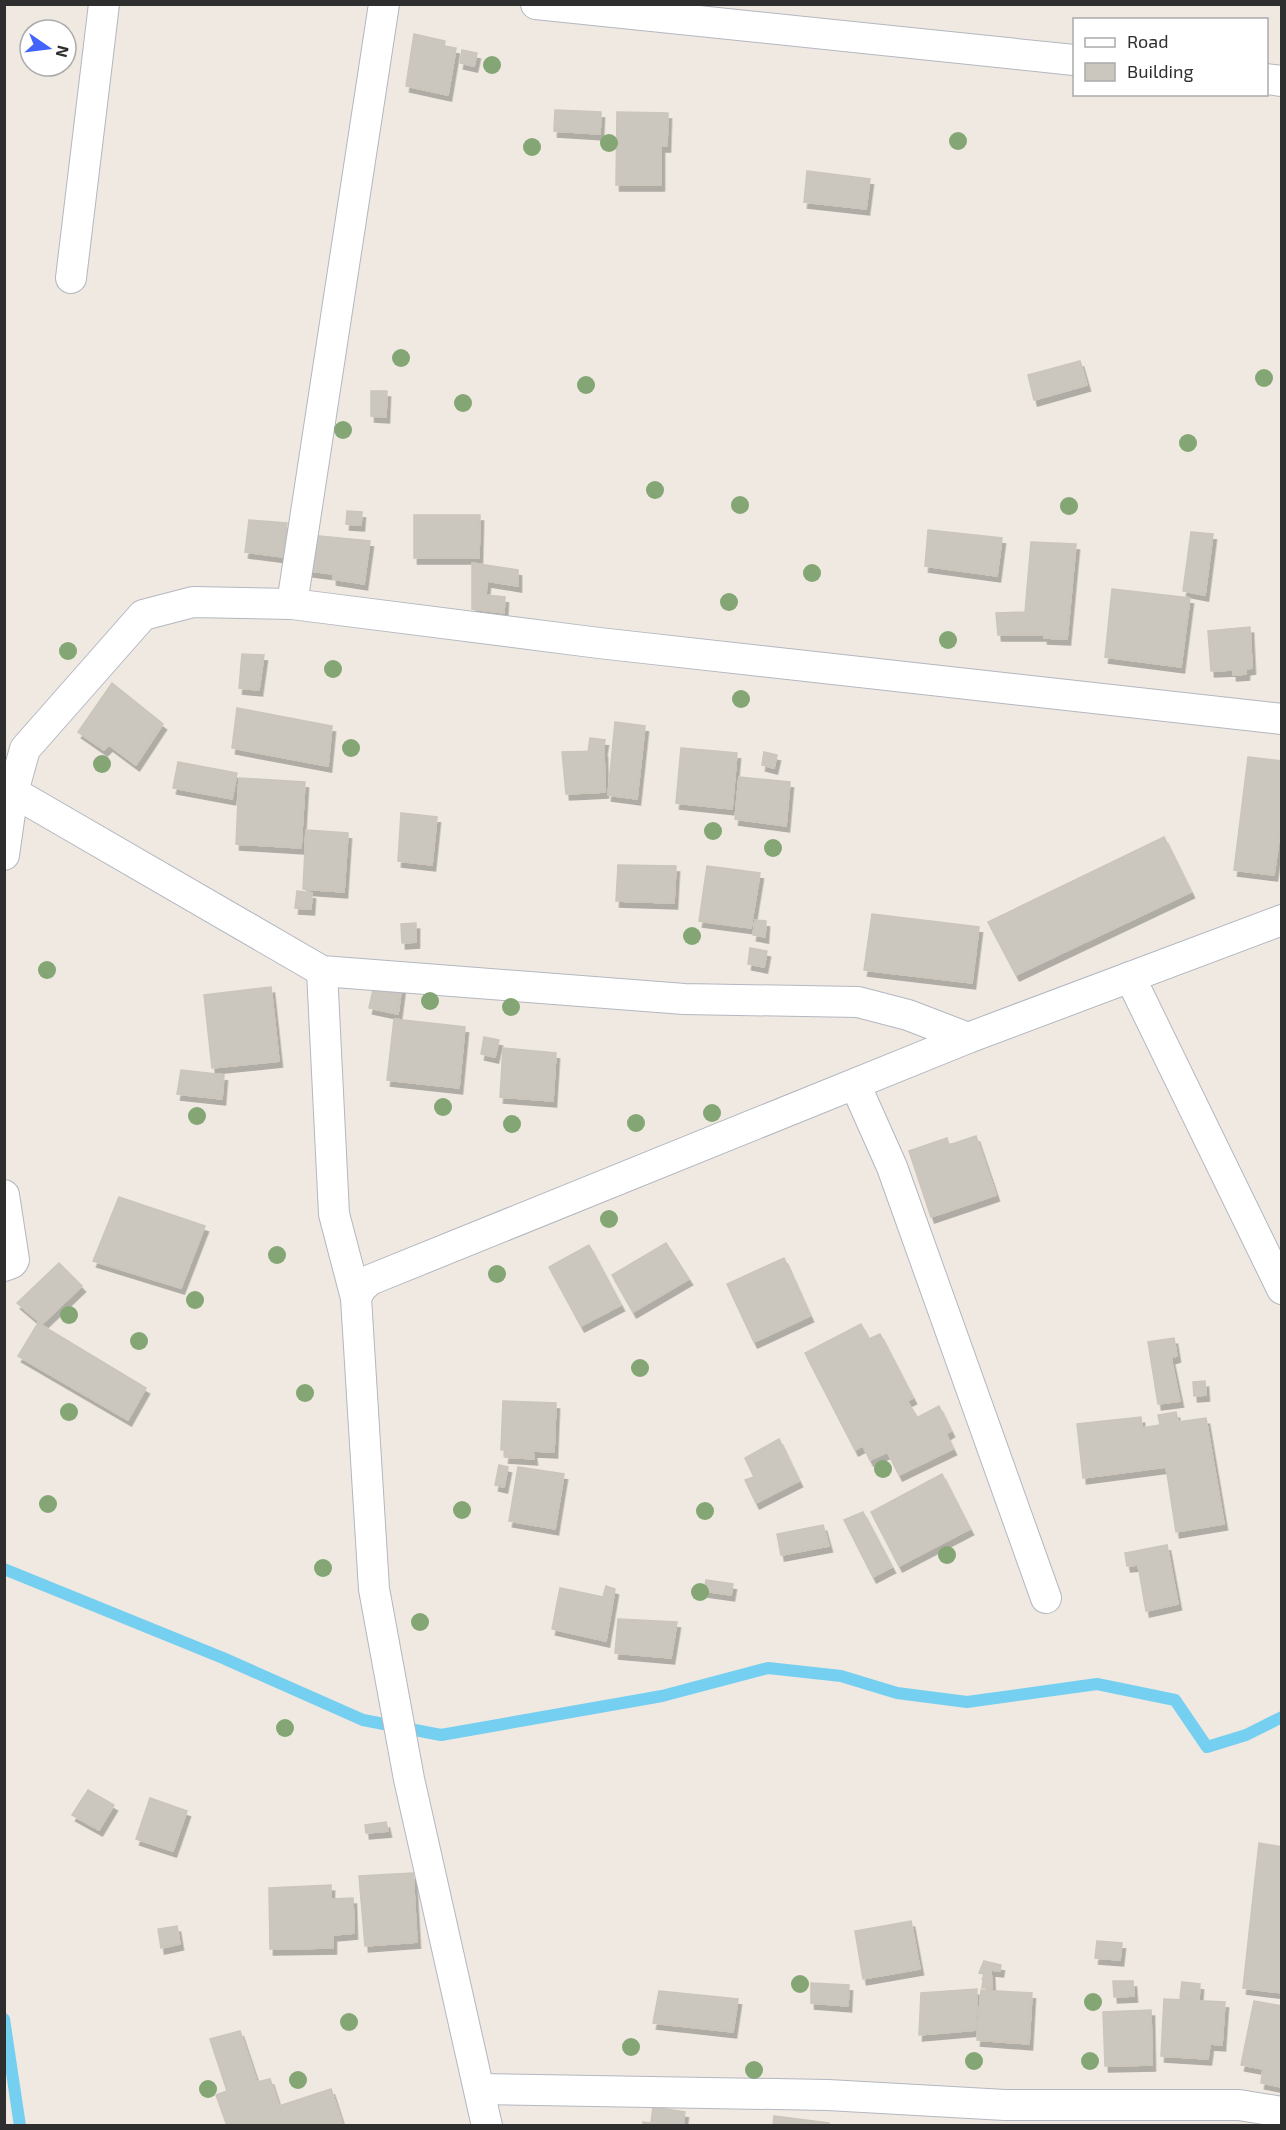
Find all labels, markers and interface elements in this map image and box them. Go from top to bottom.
north arrow [18,18,78,78]
legend [1073,18,1268,96]
text: Road [1127,30,1168,52]
text: N [52,44,74,60]
text: Building [1127,60,1194,82]

